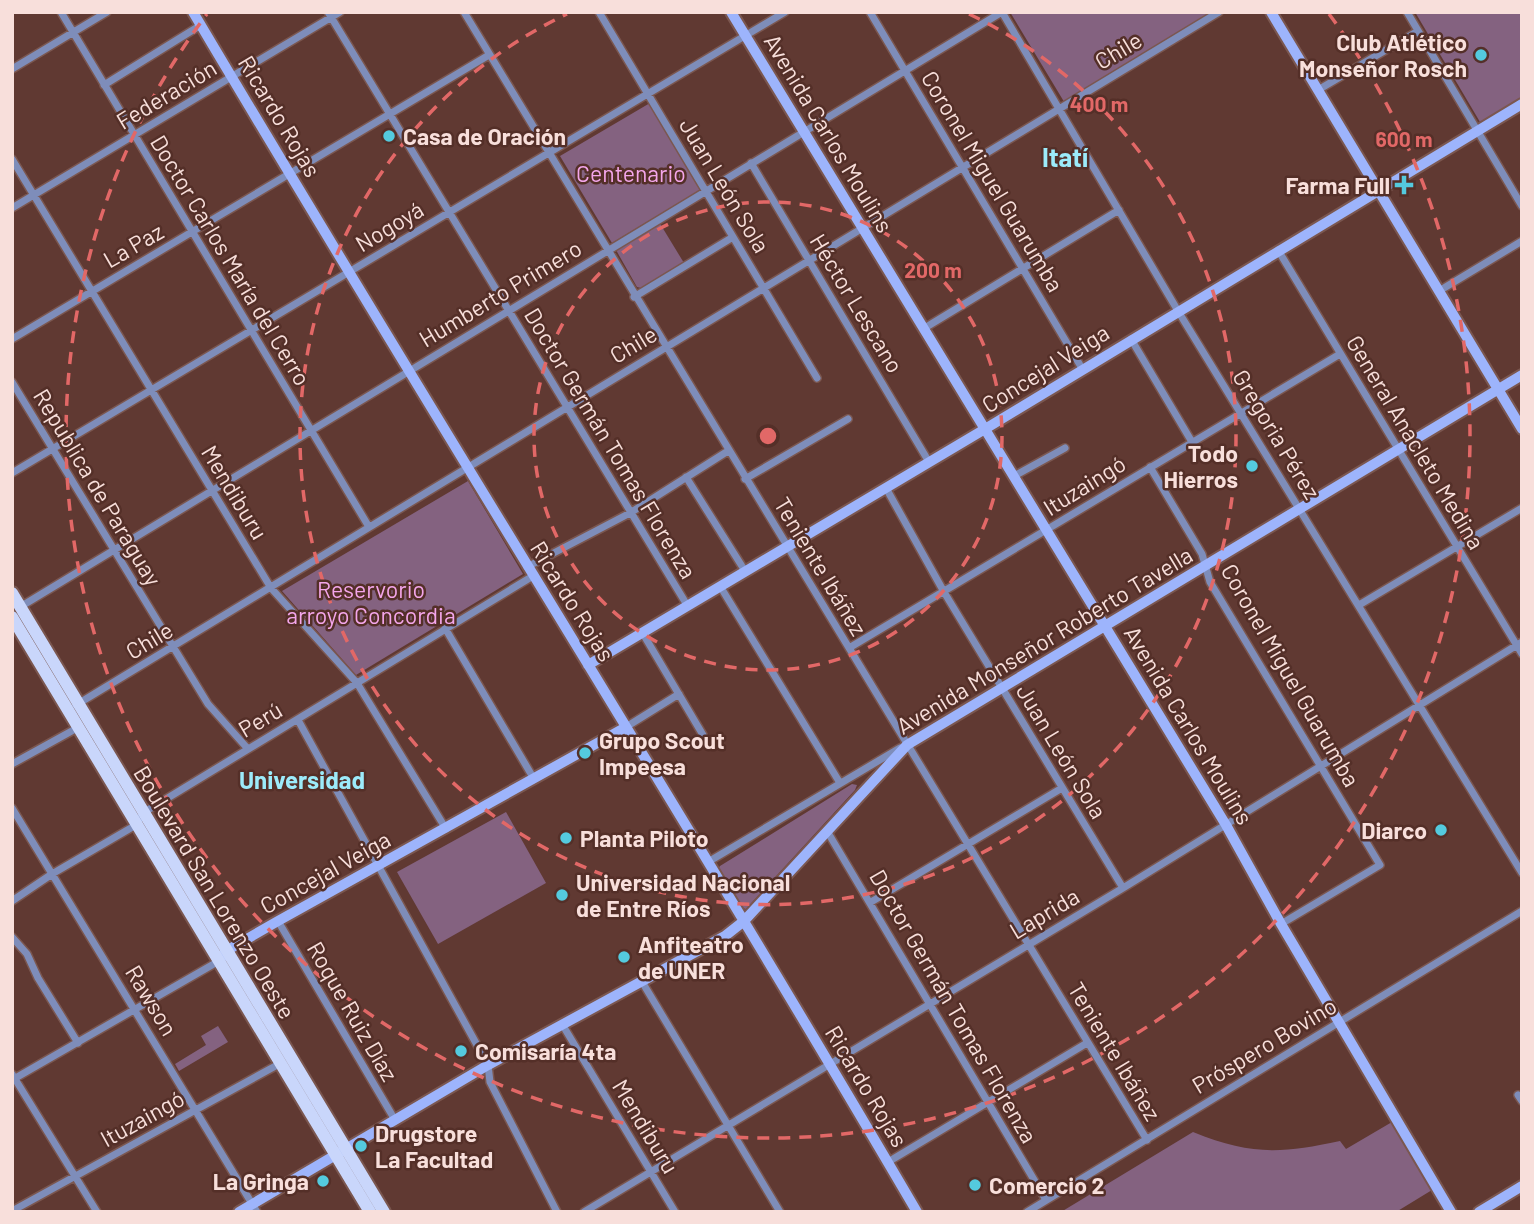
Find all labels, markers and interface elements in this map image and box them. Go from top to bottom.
street label: Chile [1089,25,1147,75]
place label: Club Atlético Monseñor Rosch [1299,28,1467,82]
street label: Avenida Carlos Moulins [759,29,899,237]
marker: Club Atlético Monseñor Rosch [1473,47,1489,63]
street label: Ricardo Rojas [233,50,327,182]
street label: Federación [111,53,221,135]
street label: Coronel Miguel Guarumba [916,65,1070,297]
text: 400 m [1070,91,1128,116]
street label: Juan León Sola [674,113,776,257]
place label: Casa de Oración [403,122,566,150]
text: 600 m [1376,126,1432,151]
marker: Casa de Oración [381,128,397,144]
street label: Doctor Carlos María del Cerro [145,130,317,390]
district label: Itatí [1042,141,1089,172]
park label: Centenario [576,159,686,187]
place label: Farma Full [1286,171,1390,199]
marker: Farma Full [1396,177,1412,193]
street label: Nogoyá [350,195,428,257]
street label: La Paz [98,217,168,273]
street label: Héctor Lescano [804,228,910,378]
street label: Humberto Primero [414,233,586,353]
text: 200 m [904,257,962,282]
street label: Doctor Germán Tomas Florenza [519,303,703,583]
street label: Concejal Veiga [976,318,1114,418]
street label: Chile [604,319,662,369]
street label: General Anacleto Medina [1341,330,1491,554]
street label: Gregoria Pérez [1227,364,1327,504]
street label: Republica de Paraguay [28,383,168,591]
centre of rings [756,424,780,448]
place label: Todo Hierros [1163,439,1238,493]
street label: Mendiburu [196,440,274,544]
street label: Ituzaingó [1038,449,1130,521]
marker: Todo Hierros [1244,458,1260,474]
street label: Teniente Ibáñez [769,492,873,640]
street label: Ricardo Rojas [525,536,621,666]
street label: Avenida Monseñor Roberto Tavella [891,540,1197,740]
street label: Coronel Miguel Guarumba [1216,558,1366,792]
park label: Reservorio arroyo Concordia [286,575,456,629]
street label: Chile [120,615,178,665]
street label: Avenida Carlos Moulins [1119,621,1259,829]
street label: Juan León Sola [1011,679,1113,823]
street label: Perú [233,695,287,743]
place label: Grupo Scout Impeesa [599,726,725,780]
marker: Grupo Scout Impeesa [577,745,593,761]
street label: Boulevard San Lorenzo Oeste [128,760,302,1024]
district label: Universidad [239,765,365,794]
place label: Diarco [1361,816,1427,844]
marker: Diarco [1433,822,1449,838]
place label: Planta Piloto [580,824,709,852]
street label: Concejal Veiga [255,825,395,919]
marker: Planta Piloto [558,830,574,846]
street label: Doctor Germán Tomas Florenza [864,864,1044,1148]
place label: Universidad Nacional de Entre Ríos [576,868,790,922]
street label: Laprida [1004,881,1084,945]
marker: Universidad Nacional de Entre Ríos [554,887,570,903]
place label: Anfiteatro de UNER [638,930,744,984]
street label: Roque Ruiz Díaz [302,936,404,1086]
marker: Anfiteatro de UNER [616,949,632,965]
street label: Rawson [120,960,184,1040]
street label: Teniente Ibáñez [1063,977,1167,1125]
street label: Próspero Bovino [1187,991,1341,1099]
street label: Ricardo Rojas [820,1020,914,1152]
place label: Comisaría 4ta [475,1037,616,1065]
marker: Comisaría 4ta [453,1043,469,1059]
street label: Mendiburu [607,1074,685,1178]
street label: Ituzaingó [95,1084,189,1152]
place label: Drugstore La Facultad [375,1119,493,1173]
marker: Drugstore La Facultad [353,1138,369,1154]
place label: La Gringa [213,1167,309,1195]
place label: Comercio 2 [989,1171,1104,1199]
marker: La Gringa [315,1173,331,1189]
marker: Comercio 2 [967,1177,983,1193]

